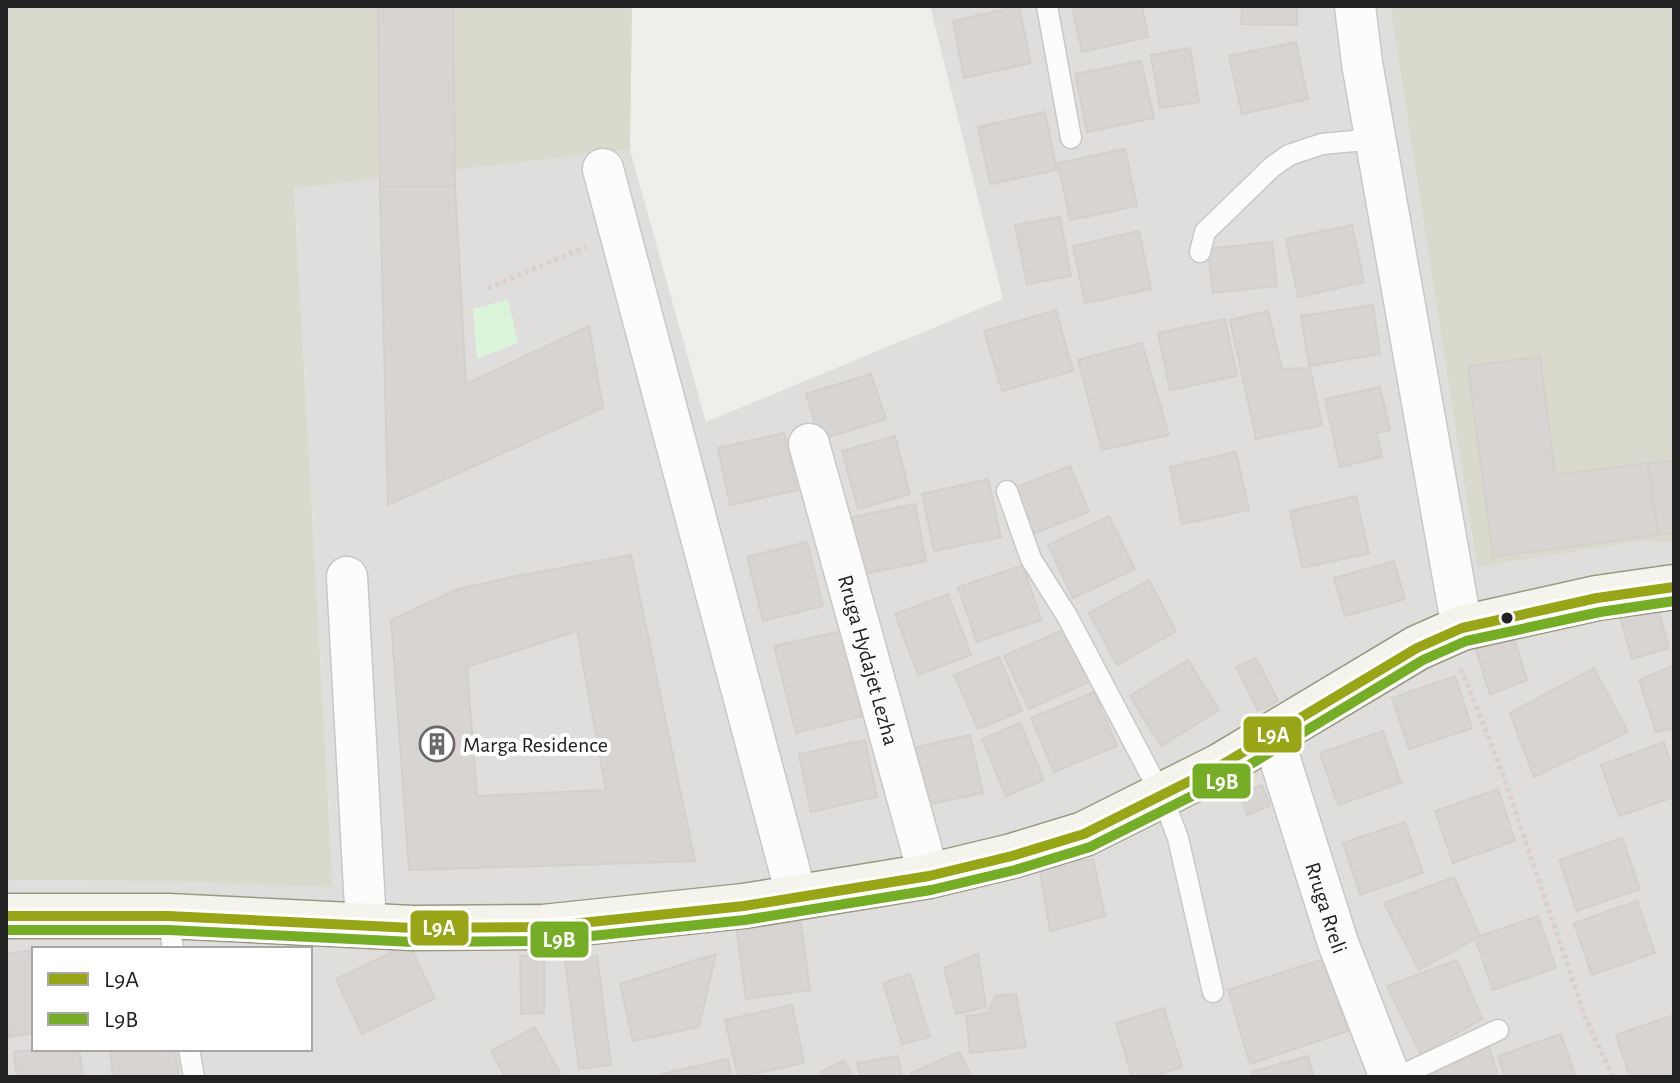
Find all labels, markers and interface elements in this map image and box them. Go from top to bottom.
street label: Rruga Hydajet Lezha [834,572,902,748]
unlabelled marker [1499,610,1515,626]
line badge: L9A [1242,715,1303,754]
text: L9A [1256,724,1290,746]
building icon: Marga Residence [418,725,456,763]
place label: Marga Residence [463,734,608,756]
line badge: L9B [1191,762,1252,800]
text: L9B [1206,771,1239,793]
street label: Rruga Rreli [1301,860,1351,957]
line badge: L9A [409,909,470,947]
text: L9A [422,917,456,939]
line badge: L9B [529,920,590,959]
text: L9B [543,929,576,951]
legend [32,947,312,1051]
text: L9A [104,968,139,992]
text: L9B [104,1008,138,1032]

